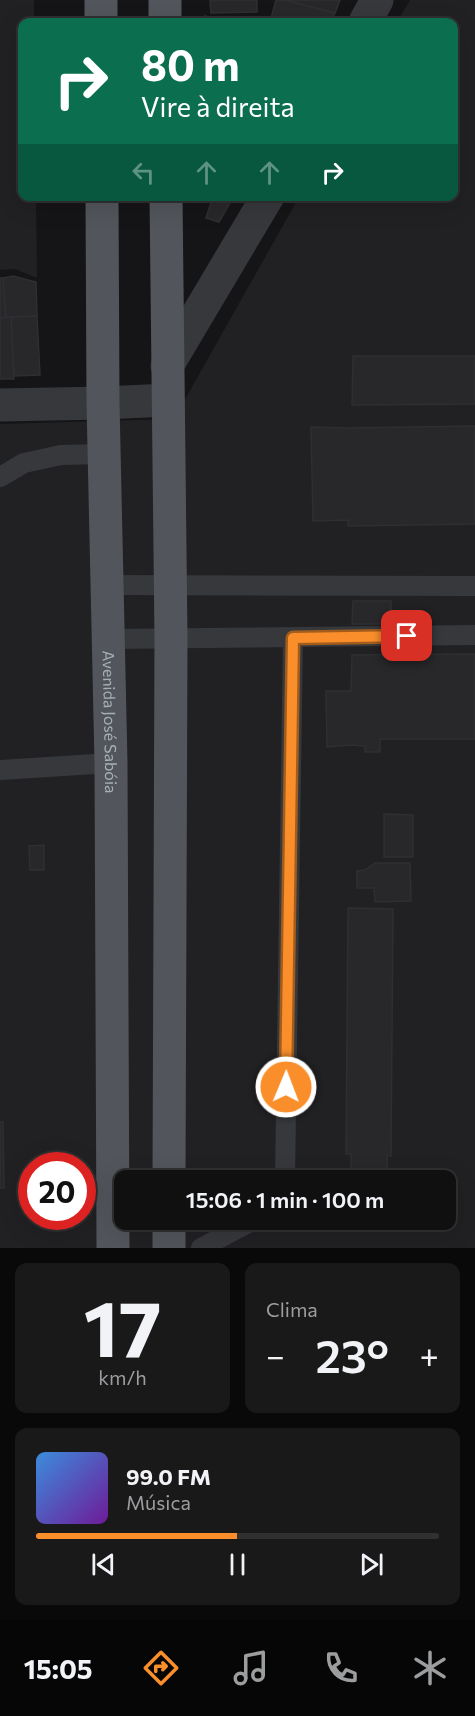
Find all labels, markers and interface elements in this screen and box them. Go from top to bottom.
text: 80 m [141,38,240,90]
icon: right [42,42,120,120]
text: Vire à direita [141,90,295,123]
icon: left [127,156,160,189]
icon: ahead [190,156,223,189]
icon: ahead [253,156,286,189]
icon: right [316,156,349,189]
pin [381,610,432,661]
icon: arrive [390,619,423,652]
street label: Avenida José Sabóia [100,650,121,793]
position arrow [254,1055,318,1119]
speed limit sign: 20 [18,1152,96,1230]
text: 15:06 · 1 min · 100 m [186,1186,384,1213]
text: 17 [83,1278,162,1373]
text: Clima [266,1297,318,1321]
text: 23° [315,1327,389,1382]
text: − [266,1334,285,1375]
text: + [420,1334,439,1375]
text: km/h [98,1365,147,1389]
text: 99.0 FM [126,1463,211,1490]
text: Música [126,1490,191,1514]
icon: previous [87,1548,120,1581]
icon: pause [221,1548,254,1581]
icon: next [355,1548,388,1581]
icon: directions [140,1647,182,1689]
icon: music [230,1647,272,1689]
icon: phone [320,1647,362,1689]
icon: climate [409,1647,451,1689]
text: 15:05 [24,1652,93,1685]

